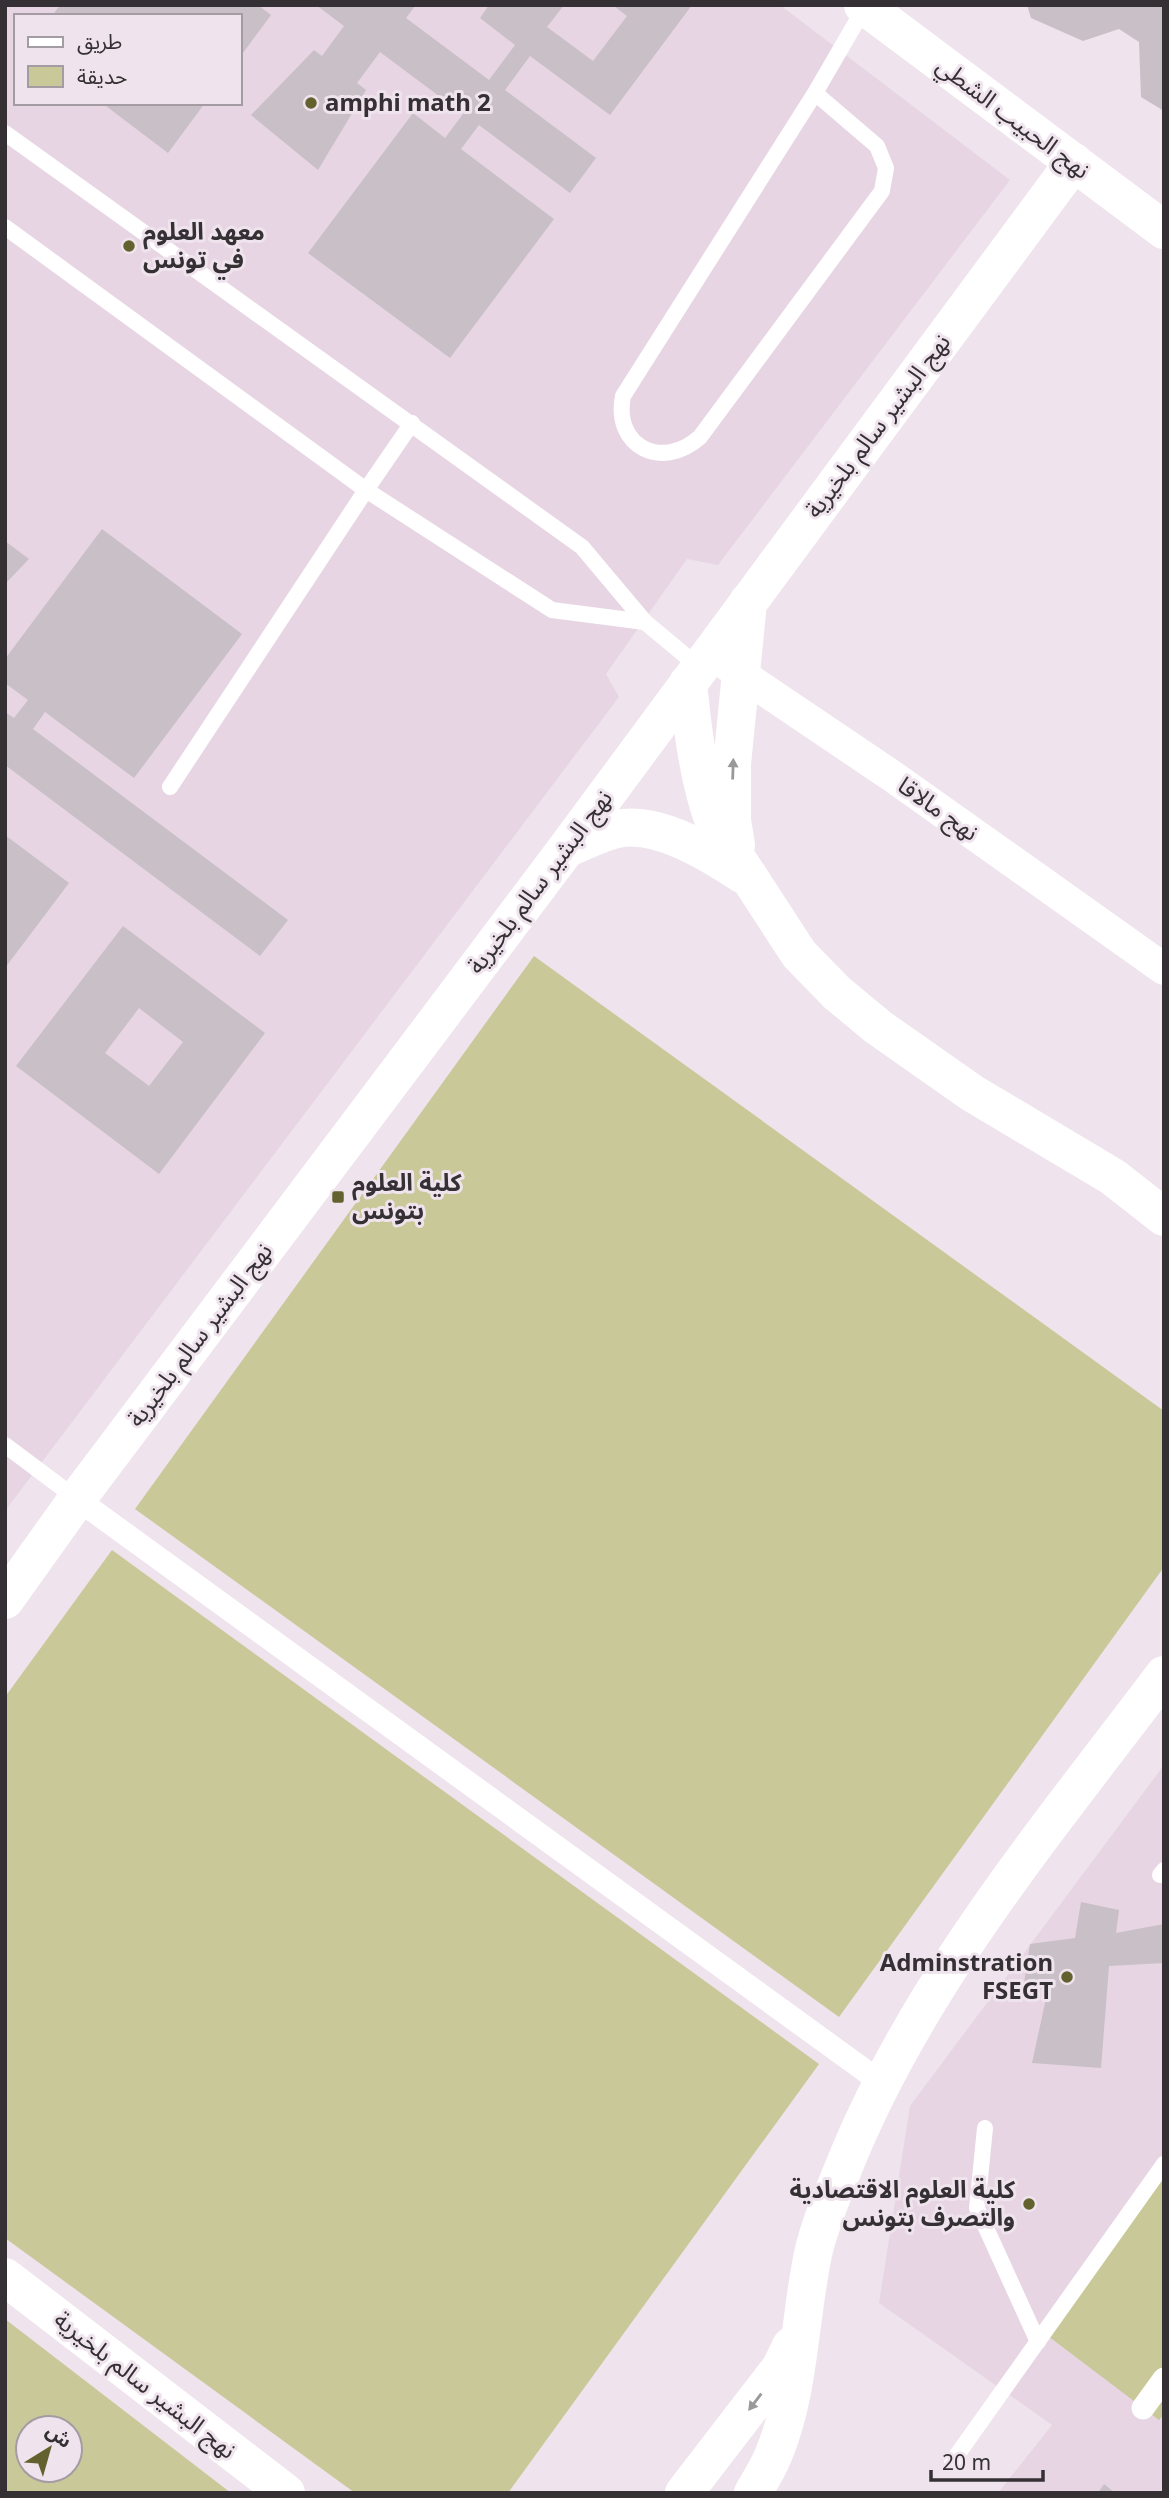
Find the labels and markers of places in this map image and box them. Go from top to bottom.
place label: amphi math 2 [325,85,491,118]
marker: amphi math 2 [303,95,319,111]
place label: معهد العلوم في تونس [143,214,265,280]
marker: معهد العلوم في تونس [121,238,137,254]
place label: كلية العلوم بتونس [352,1165,463,1226]
marker: كلية العلوم بتونس [330,1189,346,1205]
place label: Adminstration FSEGT [880,1945,1053,2006]
marker: Adminstration FSEGT [1059,1969,1075,1985]
place label: كلية العلوم الاقتصادية والتصرف بتونس [790,2172,1016,2233]
marker: كلية العلوم الاقتصادية والتصرف بتونس [1021,2196,1037,2212]

